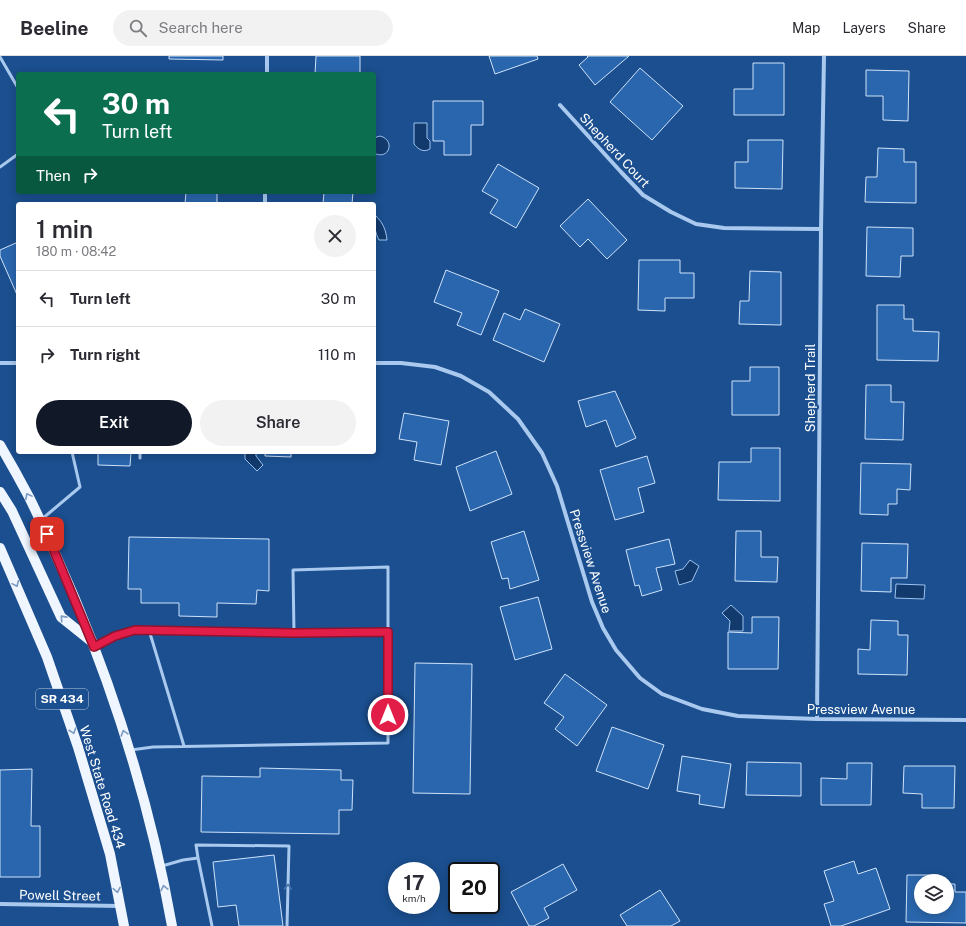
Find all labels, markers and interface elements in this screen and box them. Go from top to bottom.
search box [113,10,393,46]
text: Beeline [20,17,89,39]
icon: search [127,17,149,39]
text: Search here [159,19,243,36]
text: Map [792,20,820,36]
text: Layers [842,20,886,36]
text: Share [908,20,946,36]
text: 30 m [102,87,170,120]
icon: left [36,88,88,140]
street label: Shepherd Court [576,110,653,191]
text: Turn left [102,121,172,142]
icon: right [79,164,101,186]
text: Then [36,167,71,184]
text: 1 min [36,215,93,243]
button: close [314,215,356,257]
text: 180 m · 08:42 [36,244,116,259]
icon: left [36,288,58,310]
text: Turn left [70,290,131,307]
text: 30 m [321,290,356,307]
icon: right [36,344,58,366]
street label: Shepherd Trail [803,344,818,432]
text: Turn right [70,346,140,363]
text: 110 m [318,346,356,363]
button: Exit [36,400,192,446]
button: Share [200,400,356,446]
one-way arrow [25,492,33,500]
street label: Pressview Avenue [567,507,614,615]
pin [30,517,64,551]
icon: arrive [36,523,58,545]
one-way arrow [11,581,19,588]
one-way arrow [61,615,68,623]
road number: SR 434 [36,689,88,709]
position arrow [367,694,409,736]
street label: Pressview Avenue [807,702,915,717]
street label: West State Road 434 [77,724,128,851]
one-way arrow [68,728,77,735]
one-way arrow [120,729,129,736]
speed limit sign: 20 [448,862,500,914]
text: 17 [403,871,425,895]
map controls [914,874,954,914]
button: layers [914,874,954,914]
one-way arrow [284,884,292,890]
one-way arrow [161,885,169,891]
street label: Powell Street [19,887,101,904]
one-way arrow [112,887,121,893]
text: km/h [402,892,426,904]

